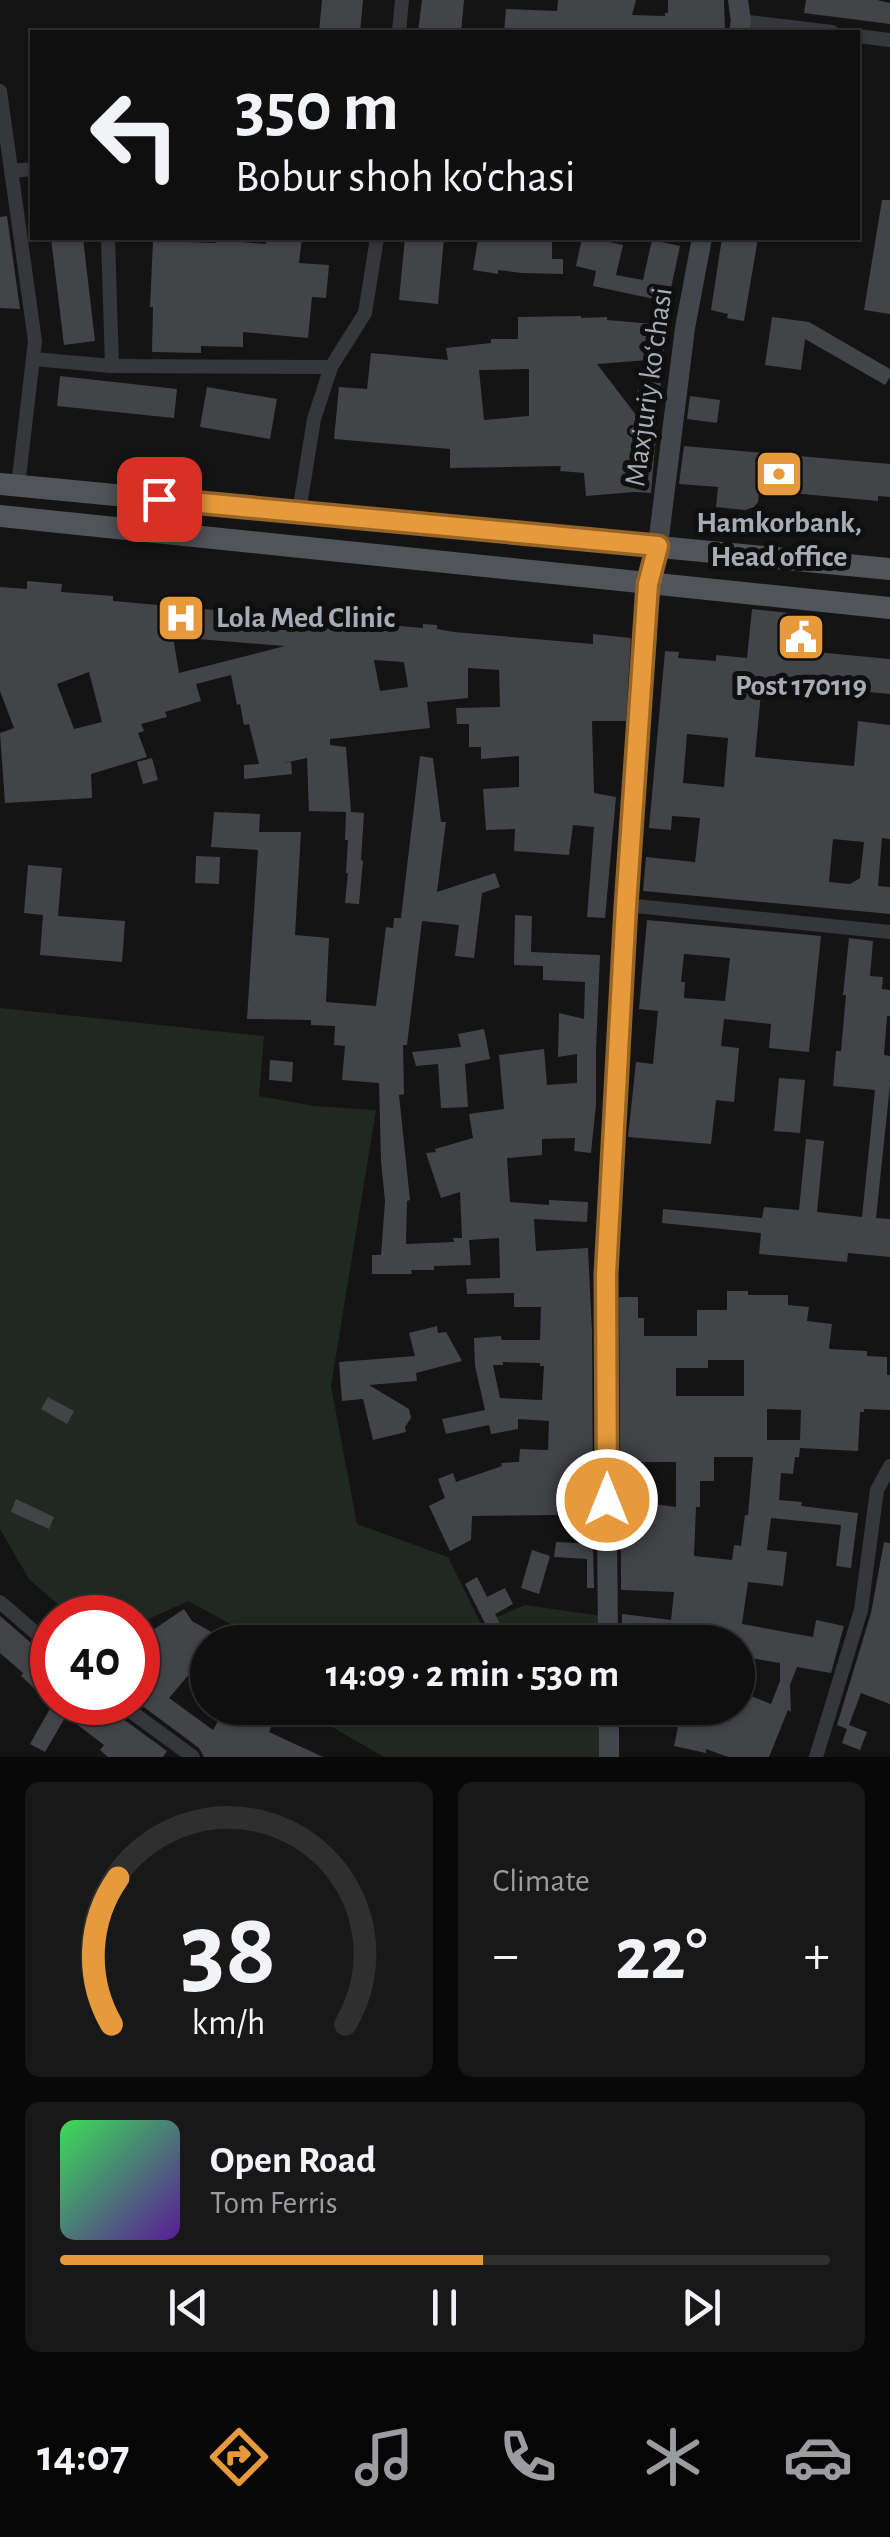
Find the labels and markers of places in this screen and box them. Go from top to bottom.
bank icon: Hamkorbank, Head office [753,448,805,500]
pin [117,457,202,542]
place label: Hamkorbank, Head office [696,508,862,572]
hospital icon: Lola Med Clinic [155,592,207,644]
place label: Lola Med Clinic [216,603,395,633]
public building icon: Post 170119 [775,611,827,663]
place label: Post 170119 [735,671,867,701]

